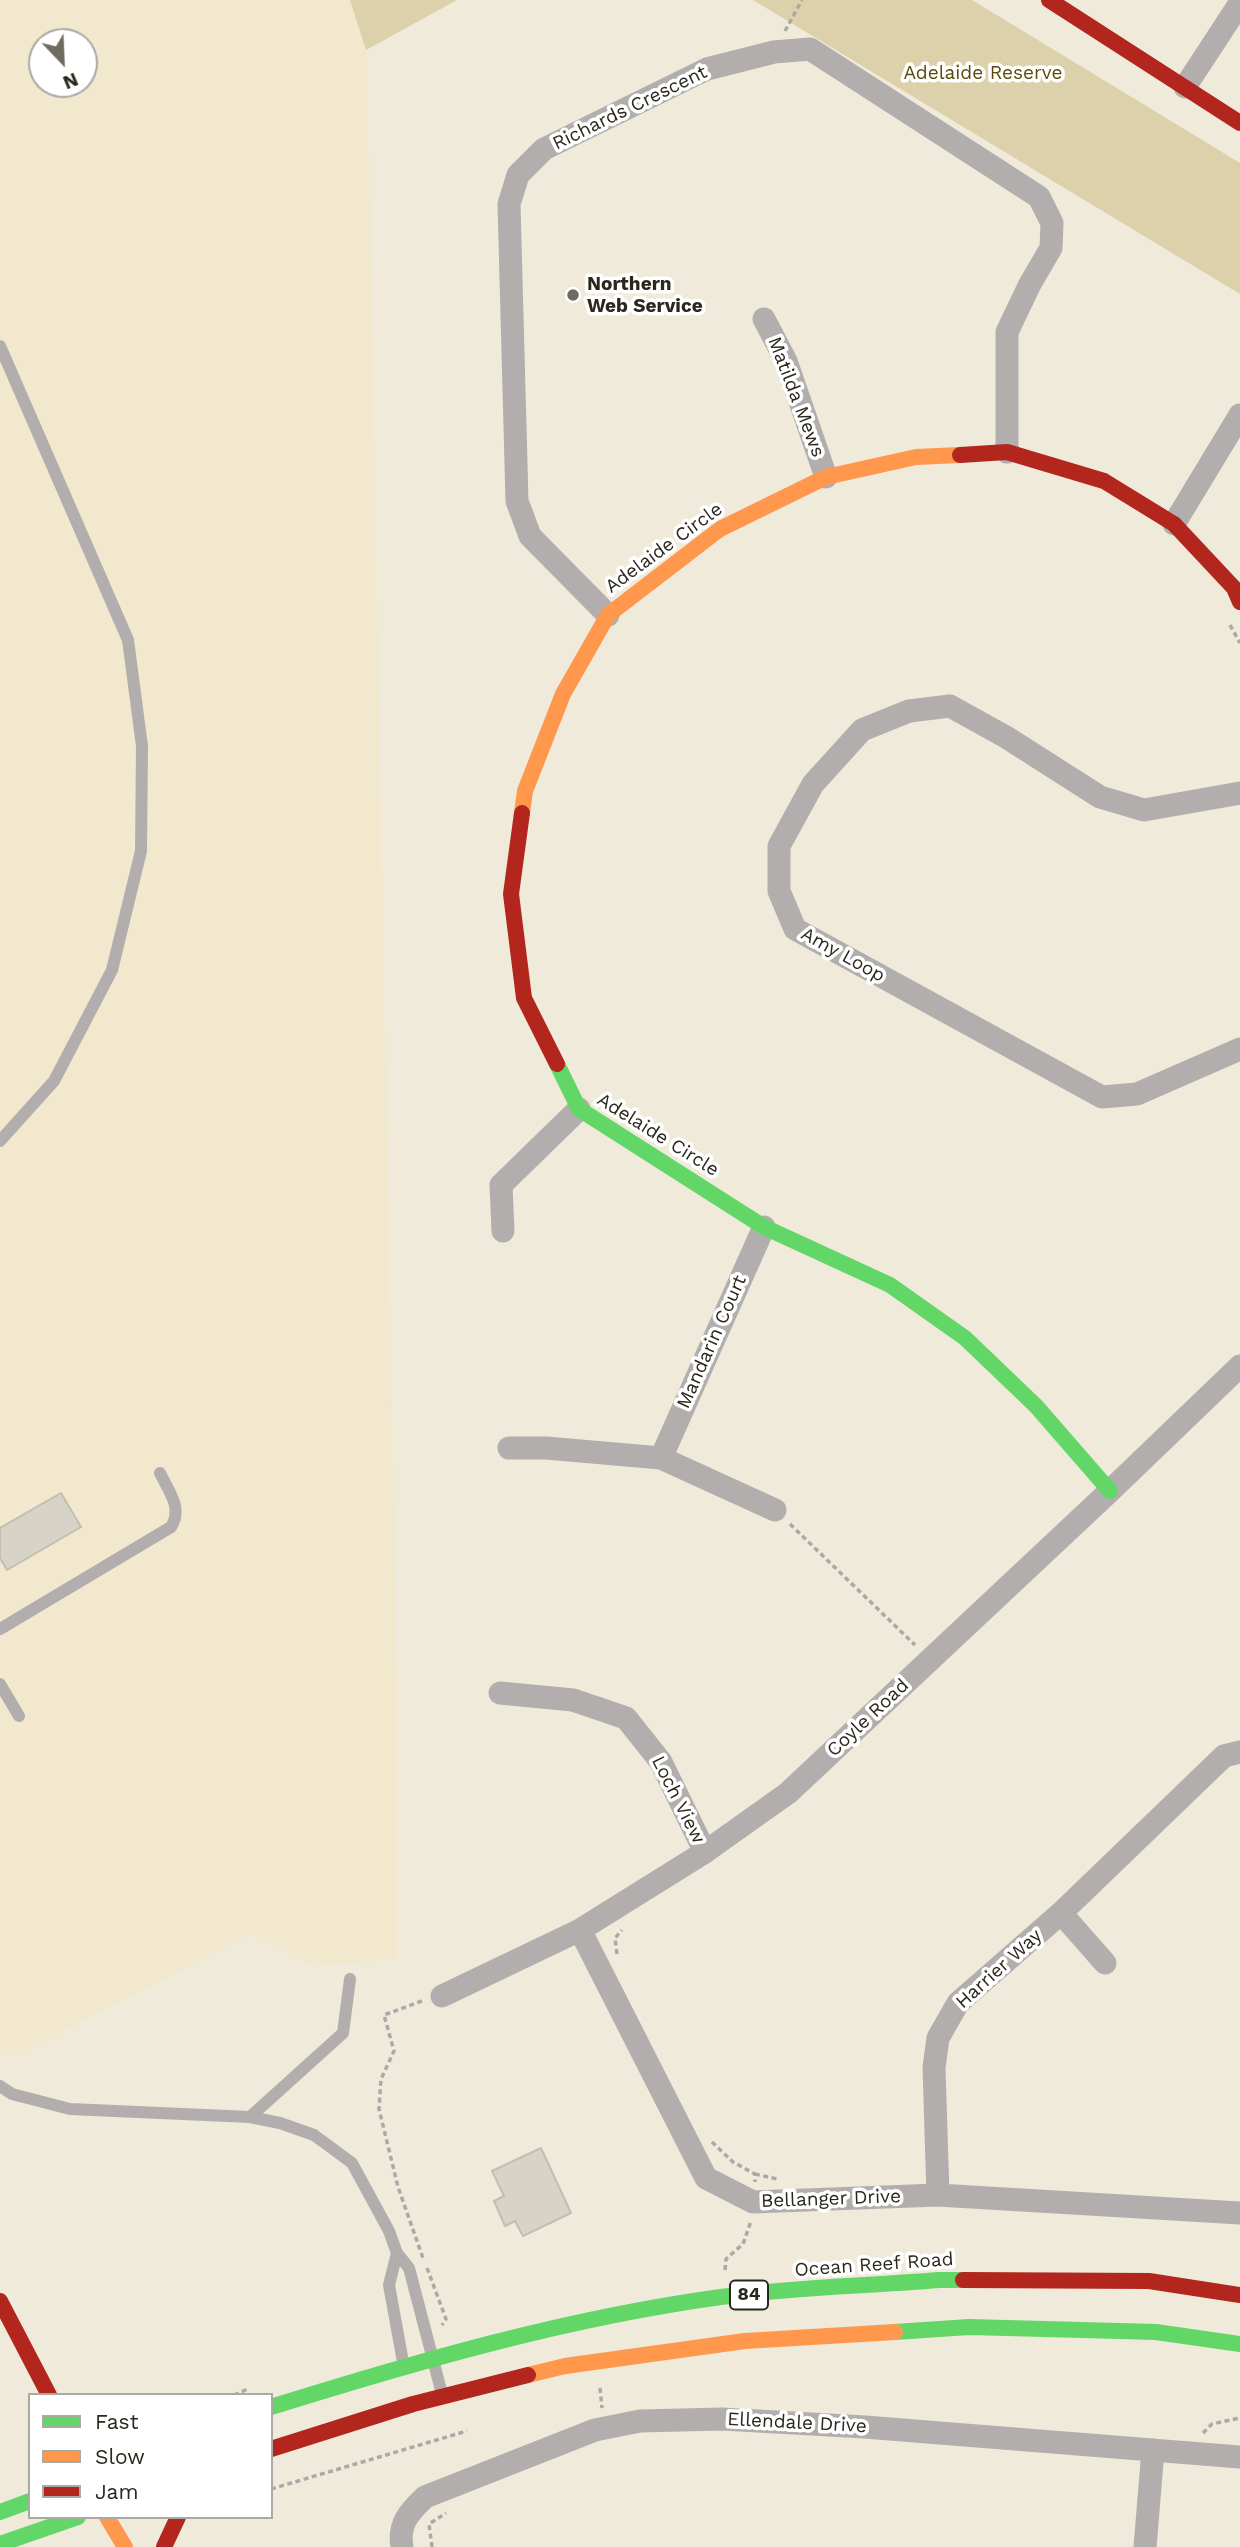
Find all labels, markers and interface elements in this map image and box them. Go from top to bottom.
north arrow [28,28,98,98]
street label: Richards Crescent [549,61,711,155]
park label: Adelaide Reserve [903,62,1063,84]
text: N [60,68,82,94]
place label: Northern Web Service [587,273,703,317]
marker: Northern Web Service [565,287,581,303]
street label: Matilda Mews [763,334,829,460]
street label: Adelaide Circle [601,498,727,598]
street label: Amy Loop [797,923,889,987]
street label: Adelaide Circle [593,1088,723,1182]
street label: Mandarin Court [672,1272,752,1412]
street label: Coyle Road [822,1674,914,1762]
street label: Loch View [646,1752,710,1848]
street label: Harrier Way [951,1924,1047,2014]
street label: Bellanger Drive [761,2185,901,2213]
street label: Ocean Reef Road [794,2248,954,2282]
road number: 84 [730,2280,768,2309]
legend [28,2393,273,2519]
street label: Ellendale Drive [727,2408,867,2438]
text: Fast [95,2409,139,2434]
text: Slow [95,2444,145,2469]
text: Jam [95,2479,138,2504]

